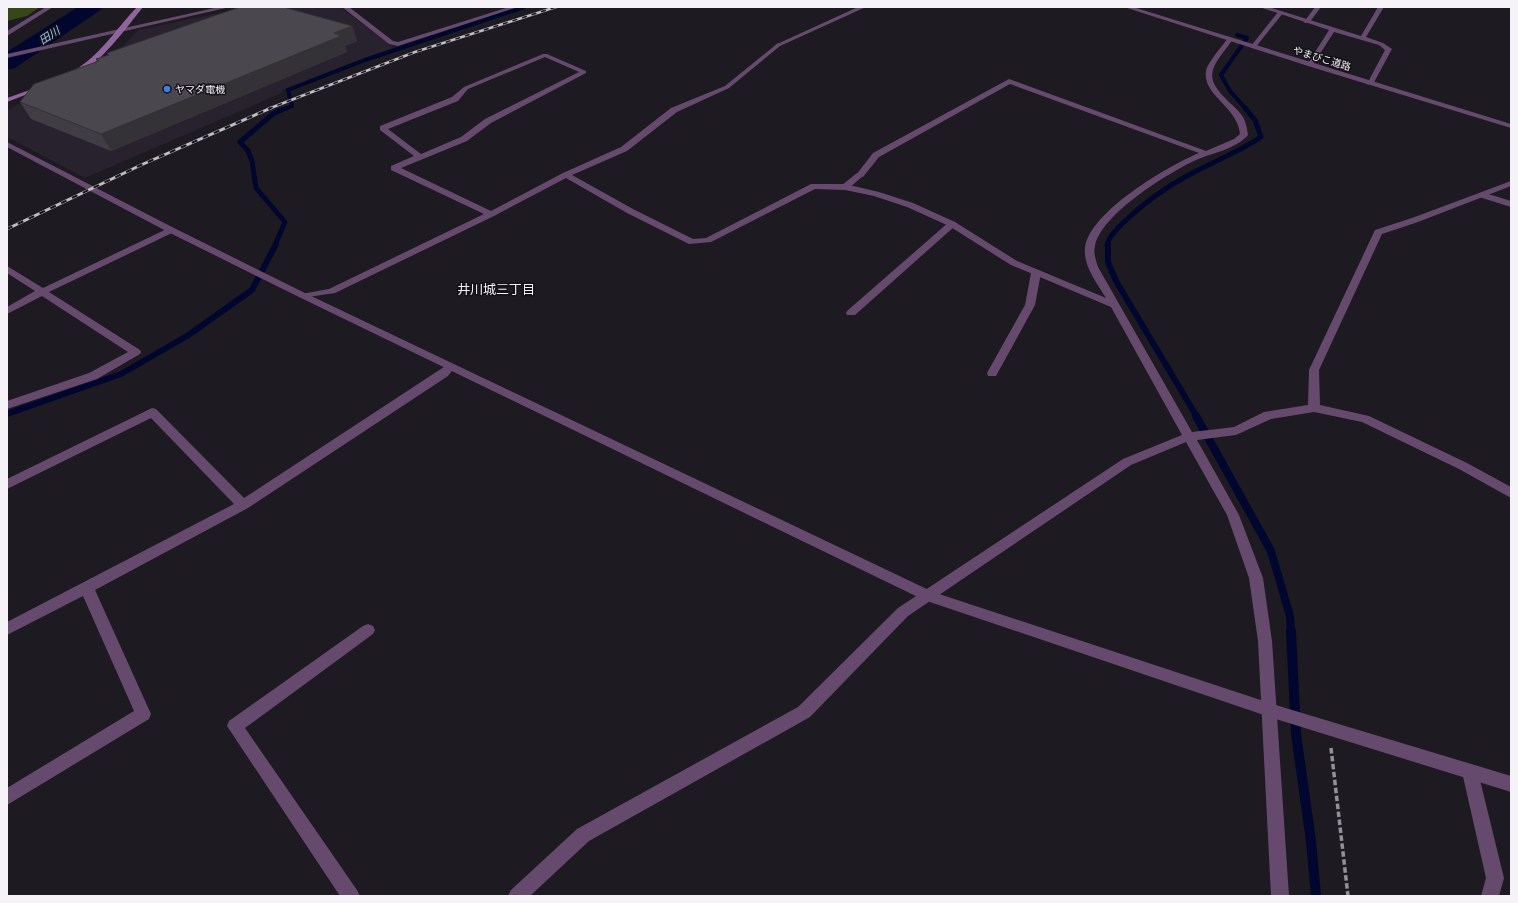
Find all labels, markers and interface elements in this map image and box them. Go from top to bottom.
water label: 田川 [36,23,63,46]
street label: やまびこ道路 [1292,43,1352,73]
place label: ヤマダ電機 [175,83,225,95]
marker: ヤマダ電機 [162,84,172,94]
district label: 井川城三丁目 [457,281,535,297]

